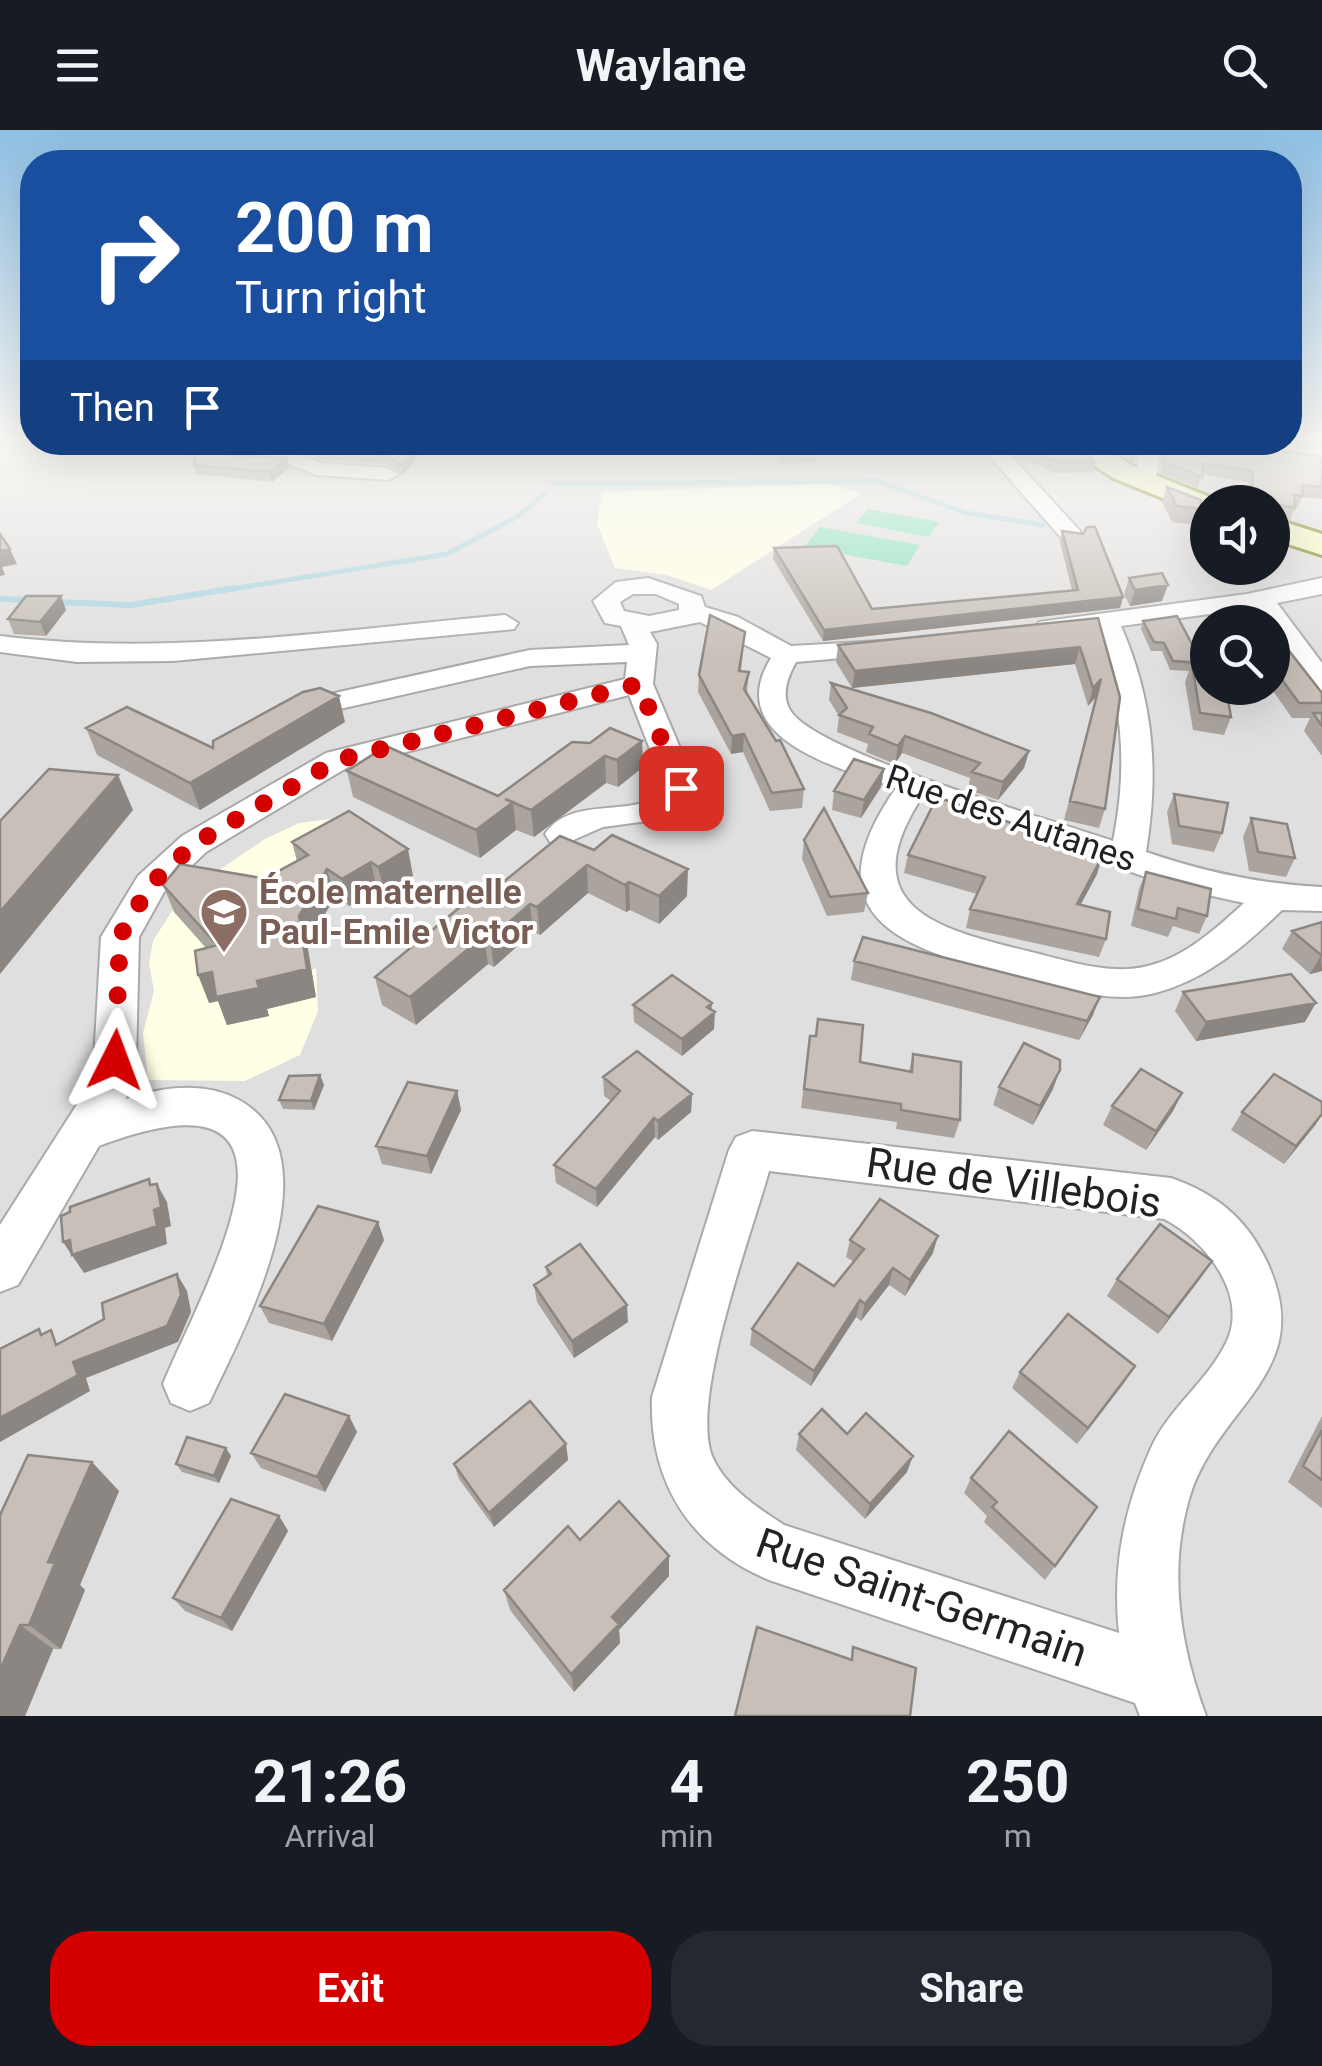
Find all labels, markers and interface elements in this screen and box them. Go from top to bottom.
icon: menu [50,38,105,93]
icon: search [1217,38,1272,93]
text: Waylane [576,39,746,92]
text: 200 m [235,187,434,269]
icon: right [70,190,200,320]
text: Turn right [235,271,427,324]
icon: arrive [175,380,230,435]
text: Then [70,386,155,430]
map controls [1190,485,1290,705]
button: sound [1190,485,1290,585]
button: search [1190,605,1290,705]
pin [639,746,724,831]
street label: Rue des Autanes [881,757,1141,880]
icon: arrive [654,761,709,816]
place label: École maternelle Paul-Emile Victor [259,872,533,953]
school or university icon: École maternelle Paul-Emile Victor [198,886,250,954]
position arrow [63,1008,167,1112]
street label: Rue de Villebois [863,1138,1164,1227]
street label: Rue Saint-Germain [750,1518,1094,1677]
text: 21:26 [253,1746,407,1817]
text: 4 [669,1746,704,1817]
text: 250 [966,1746,1069,1817]
text: Arrival [285,1817,375,1855]
text: min [660,1817,713,1855]
text: m [1004,1817,1032,1855]
button: Exit [50,1931,651,2046]
button: Share [671,1931,1272,2046]

